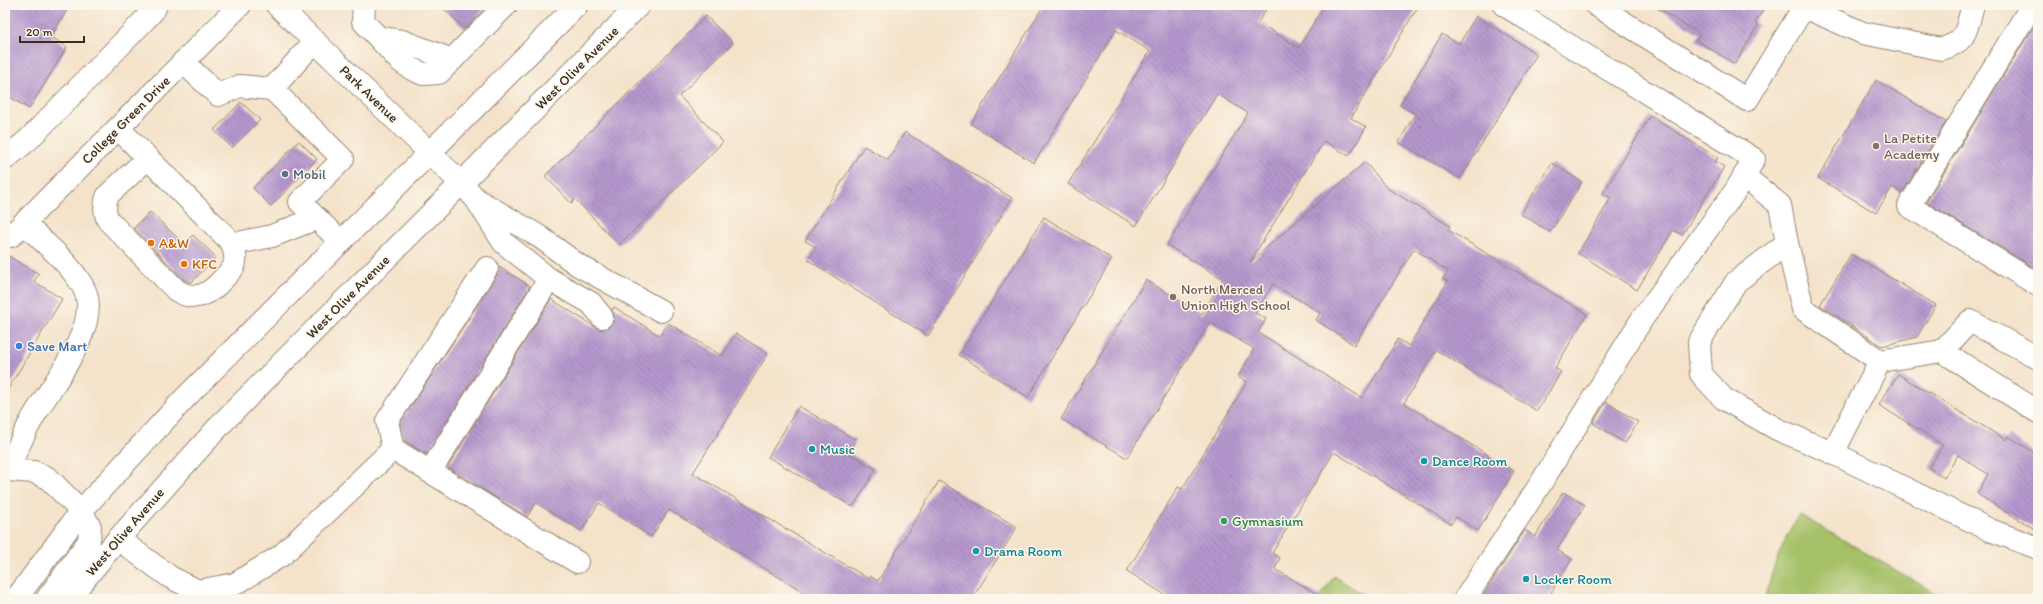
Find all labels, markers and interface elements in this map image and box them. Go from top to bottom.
scale bar [20,18,84,44]
street label: West Olive Avenue [532,22,623,113]
text: 20 m [26,25,53,39]
street label: Park Avenue [336,62,402,126]
street label: College Green Drive [78,72,174,168]
place label: La Petite Academy [1884,130,1940,163]
marker: La Petite Academy [1871,141,1881,151]
place label: Mobil [293,166,326,183]
marker: Mobil [280,169,290,179]
place label: A&W [159,235,189,252]
marker: A&W [146,238,156,248]
street label: West Olive Avenue [303,251,394,342]
place label: KFC [192,256,217,273]
marker: KFC [179,259,189,269]
place label: North Merced Union High School [1181,281,1291,314]
marker: North Merced Union High School [1168,292,1178,302]
place label: Save Mart [27,338,87,355]
marker: Save Mart [14,341,24,351]
place label: Music [820,441,855,458]
marker: Music [807,444,817,454]
place label: Dance Room [1432,453,1508,470]
marker: Dance Room [1419,456,1429,466]
street label: West Olive Avenue [82,484,168,580]
place label: Gymnasium [1232,513,1304,530]
marker: Gymnasium [1219,516,1229,526]
place label: Drama Room [984,543,1062,560]
marker: Drama Room [971,546,981,556]
place label: Locker Room [1534,571,1612,588]
marker: Locker Room [1521,574,1531,584]

